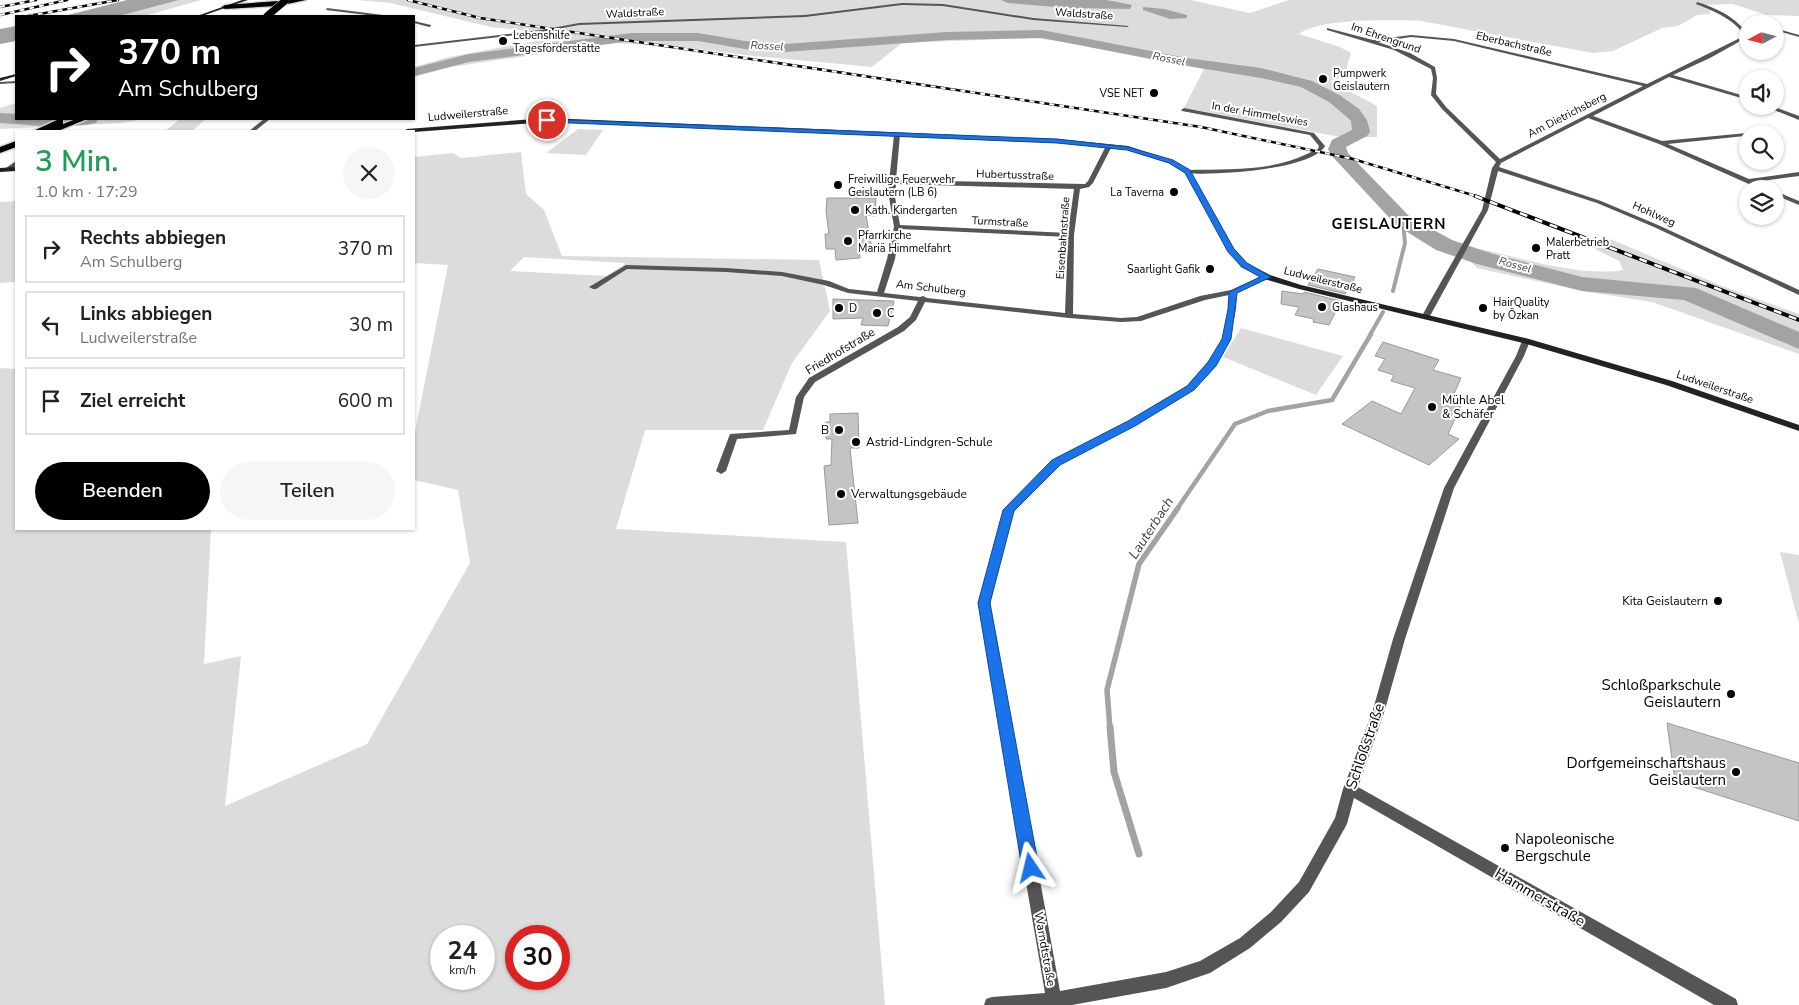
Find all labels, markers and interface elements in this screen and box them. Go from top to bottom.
street label: Waldstraße [605,4,665,22]
street label: Waldstraße [1054,4,1114,24]
north arrow [1739,15,1784,60]
map controls [1739,15,1784,225]
street label: Im Ehrengrund [1349,19,1423,57]
place label: Lebenshilfe Tagesförderstätte [513,28,600,56]
street label: Eberbachstraße [1474,28,1554,60]
text: 370 m [118,29,221,76]
icon: right [35,35,100,100]
marker: Lebenshilfe Tagesförderstätte [497,35,509,47]
water label: Rossel [750,38,784,54]
water label: Rossel [1151,48,1187,70]
place label: Pumpwerk Geislautern [1333,66,1390,94]
button: sound [1739,70,1784,115]
marker: Pumpwerk Geislautern [1317,73,1329,85]
text: Am Schulberg [118,74,259,104]
place label: VSE NET [1099,86,1144,101]
marker: VSE NET [1148,87,1160,99]
street label: Am Dietrichsberg [1525,89,1609,141]
street label: In der Himmelswies [1211,98,1309,130]
pin [526,99,568,141]
street label: Ludweilerstraße [427,103,509,125]
icon: arrive [533,106,561,134]
button: search [1739,125,1784,170]
text: 3 Min. [35,141,118,182]
button: close [343,147,395,199]
street label: Hubertusstraße [976,166,1054,184]
place label: Freiwillige Feuerwehr Geislautern (LB 6) [848,172,955,200]
marker: Freiwillige Feuerwehr Geislautern (LB 6) [832,179,844,191]
button: layers [1739,180,1784,225]
text: 1.0 km · 17:29 [35,181,138,203]
place label: La Taverna [1110,185,1164,200]
marker: La Taverna [1168,186,1180,198]
street label: Eisenbahnstraße [1053,196,1073,280]
street label: Hohlweg [1630,198,1678,230]
place label: Kath. Kindergarten [865,203,957,218]
marker: Kath. Kindergarten [849,204,861,216]
street label: Turmstraße [971,213,1029,231]
district label: GEISLAUTERN [1332,214,1446,234]
text: Rechts abbiegen [80,225,226,251]
place label: Pfarrkirche Mariä Himmelfahrt [858,228,951,256]
icon: right [37,235,65,263]
marker: Pfarrkirche Mariä Himmelfahrt [842,235,854,247]
place label: Malerbetrieb Pratt [1546,235,1609,263]
text: 370 m [338,236,393,262]
marker: Malerbetrieb Pratt [1530,242,1542,254]
text: Am Schulberg [80,251,182,273]
water label: Rossel [1497,253,1533,277]
place label: Saarlight Gafik [1127,262,1200,277]
marker: Saarlight Gafik [1204,263,1216,275]
street label: Ludweilerstraße [1282,263,1364,297]
street label: Am Schulberg [895,276,967,300]
place label: HairQuality by Özkan [1493,295,1550,323]
place label: Glashaus [1332,300,1378,315]
text: Links abbiegen [80,301,212,327]
place label: D [849,301,857,316]
marker: Glashaus [1316,301,1328,313]
marker: D [833,302,845,314]
marker: HairQuality by Özkan [1477,302,1489,314]
place label: C [887,306,894,321]
marker: C [871,307,883,319]
icon: left [37,311,65,339]
text: 30 m [349,312,393,338]
street label: Friedhofstraße [802,324,878,378]
text: Ludweilerstraße [80,327,197,349]
street label: Ludweilerstraße [1675,367,1756,407]
icon: arrive [37,387,65,415]
text: Ziel erreicht [80,388,185,414]
text: 600 m [338,388,393,414]
place label: Mühle Abel & Schäfer [1442,392,1505,422]
marker: Mühle Abel & Schäfer [1426,401,1438,413]
place label: B [821,422,829,438]
marker: B [833,424,845,436]
place label: Astrid-Lindgren-Schule [866,434,993,450]
marker: Astrid-Lindgren-Schule [850,436,862,448]
button: Beenden [35,462,210,520]
button: Teilen [220,462,395,520]
place label: Verwaltungsgebäude [850,486,967,502]
marker: Verwaltungsgebäude [835,488,847,500]
water label: Lauterbach [1124,493,1178,563]
place label: Kita Geislautern [1622,593,1708,609]
marker: Kita Geislautern [1712,595,1724,607]
place label: Schloßparkschule Geislautern [1602,675,1721,712]
marker: Schloßparkschule Geislautern [1725,688,1737,700]
street label: Schloßstraße [1341,700,1389,792]
place label: Dorfgemeinschaftshaus Geislautern [1567,753,1726,790]
marker: Dorfgemeinschaftshaus Geislautern [1730,766,1742,778]
place label: Napoleonische Bergschule [1515,829,1615,866]
position arrow [1004,841,1056,893]
marker: Napoleonische Bergschule [1499,842,1511,854]
street label: Hammerstraße [1491,863,1589,931]
street label: Warndtstraße [1031,910,1059,988]
speed limit sign: 30 [505,925,570,990]
text: 24 [447,934,478,968]
text: km/h [449,962,476,978]

